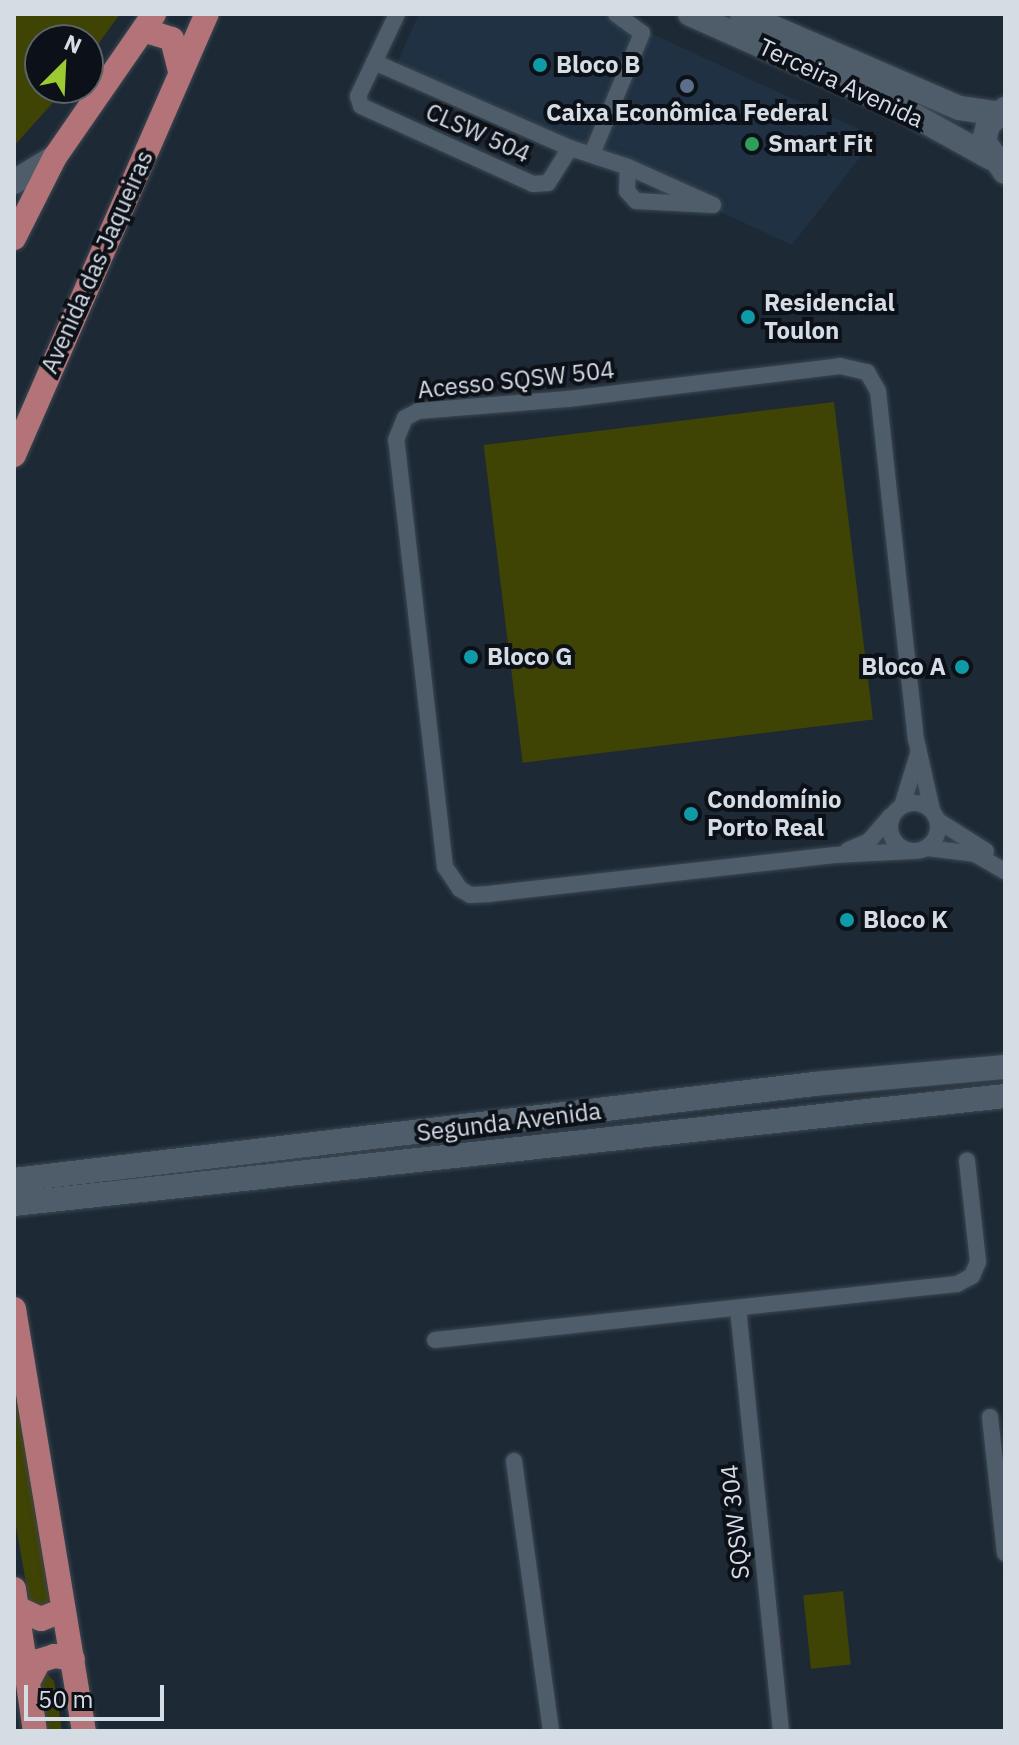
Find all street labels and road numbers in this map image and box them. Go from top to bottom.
street label: Terceira Avenida [754,32,928,134]
street label: CLSW 504 [421,97,535,169]
street label: Avenida das Jaqueiras [35,146,159,378]
street label: Acesso SQSW 504 [416,355,616,405]
street label: Segunda Avenida [415,1096,603,1148]
street label: SQSW 304 [715,1463,755,1581]

